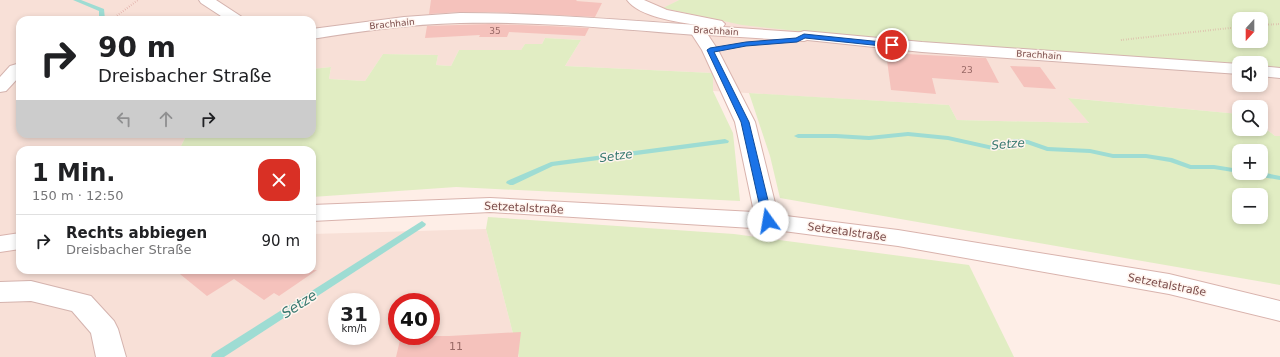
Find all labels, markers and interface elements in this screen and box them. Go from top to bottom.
north arrow [1232,12,1268,48]
map controls [1232,12,1268,224]
street label: Brachhain [369,17,415,31]
street label: Brachhain [693,25,739,37]
house number: 35 [489,26,501,36]
pin [875,28,909,62]
text: 90 m [98,31,176,64]
icon: right [32,32,84,84]
icon: arrive [881,34,903,56]
street label: Brachhain [1016,48,1062,62]
button: sound [1232,56,1268,92]
text: Dreisbacher Straße [98,65,272,86]
house number: 23 [961,65,973,75]
button: search [1232,100,1268,136]
icon: left [113,108,135,130]
icon: ahead [155,108,177,130]
icon: right [197,108,219,130]
water label: Setze [991,136,1025,152]
button: + [1232,144,1268,180]
water label: Setze [598,147,634,165]
text: 1 Min. [32,159,115,187]
button: close [258,159,300,201]
text: 150 m · 12:50 [32,188,123,203]
button: − [1232,188,1268,224]
street label: Setzetalstraße [484,199,564,217]
position arrow [747,200,789,242]
street label: Setzetalstraße [807,220,888,244]
text: Rechts abbiegen [66,224,207,242]
icon: right [32,230,54,252]
text: 90 m [262,232,300,250]
text: Dreisbacher Straße [66,242,191,257]
street label: Setzetalstraße [1127,271,1208,299]
water label: Setze [278,287,320,321]
speed limit sign: 40 [388,293,440,345]
text: 31 [340,302,368,326]
text: km/h [341,323,367,334]
house number: 11 [449,340,463,353]

